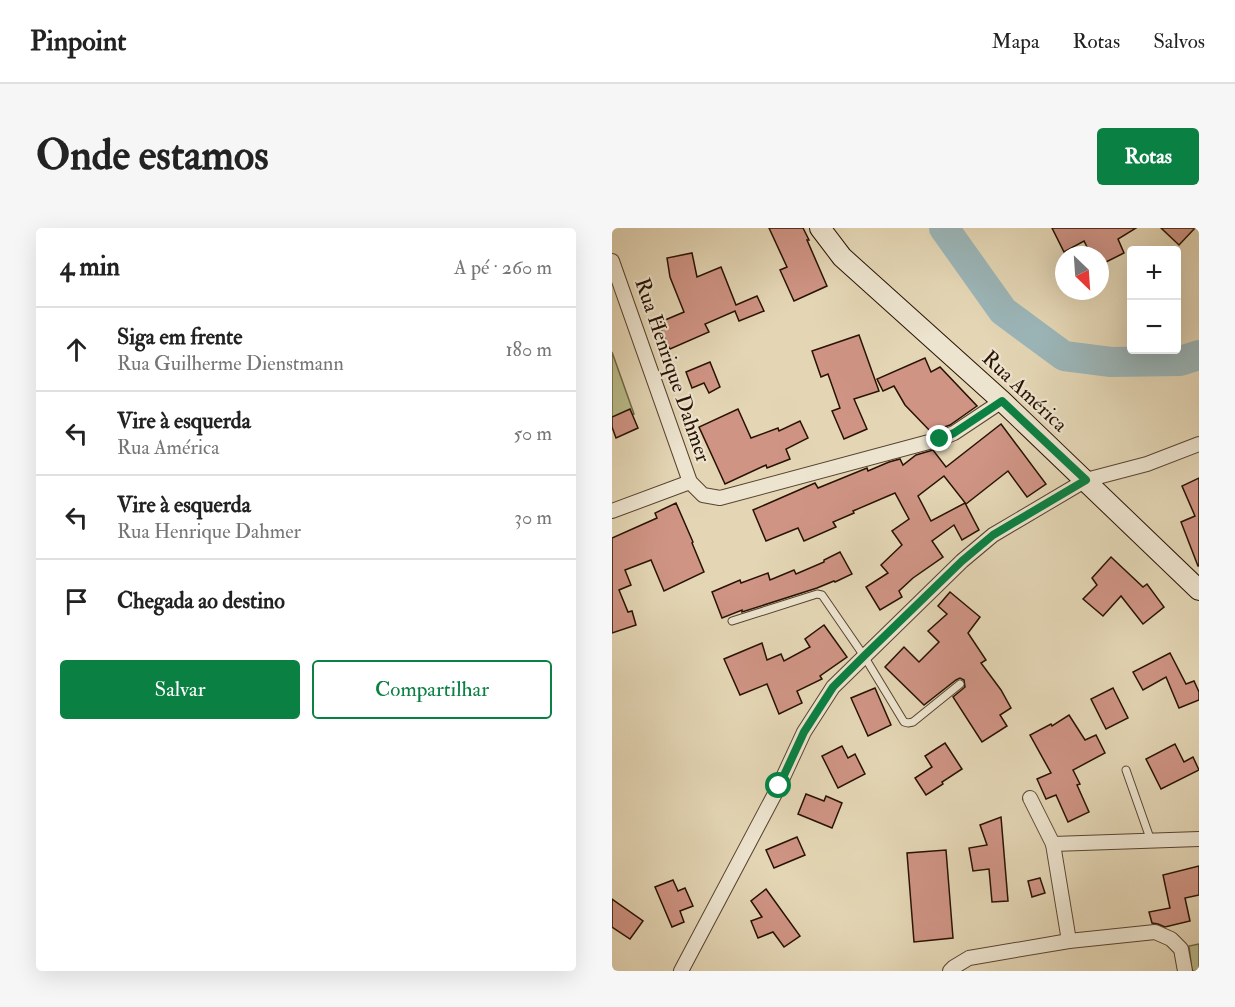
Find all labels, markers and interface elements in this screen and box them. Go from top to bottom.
text: Pinpoint [30,24,126,59]
text: Mapa [992,28,1040,55]
text: Rotas [1073,28,1120,55]
text: Salvos [1153,28,1205,55]
button: Rotas [1097,128,1199,185]
text: Onde estamos [36,130,269,182]
north arrow [1055,246,1109,300]
map controls [1127,246,1181,354]
button: + [1127,246,1181,300]
text: 4 min [60,251,120,283]
text: A pé · 260 m [454,255,552,280]
street label: Rua Henrique Dahmer [628,274,717,466]
button: − [1127,300,1181,354]
text: Siga em frente [117,323,242,351]
icon: ahead [60,333,93,366]
text: 180 m [505,337,552,362]
street label: Rua América [976,345,1073,438]
text: Rua Guilherme Dienstmann [117,351,344,376]
text: Vire à esquerda [117,407,251,435]
icon: left [60,417,93,450]
text: 50 m [513,421,552,446]
route end [926,425,952,451]
text: Rua América [117,435,219,460]
text: Vire à esquerda [117,491,251,519]
icon: left [60,501,93,534]
text: 30 m [514,505,552,530]
text: Rua Henrique Dahmer [117,519,301,544]
icon: arrive [60,585,93,618]
text: Chegada ao destino [117,587,285,615]
button: Salvar [60,660,300,719]
button: Compartilhar [312,660,552,719]
route start [765,772,791,798]

